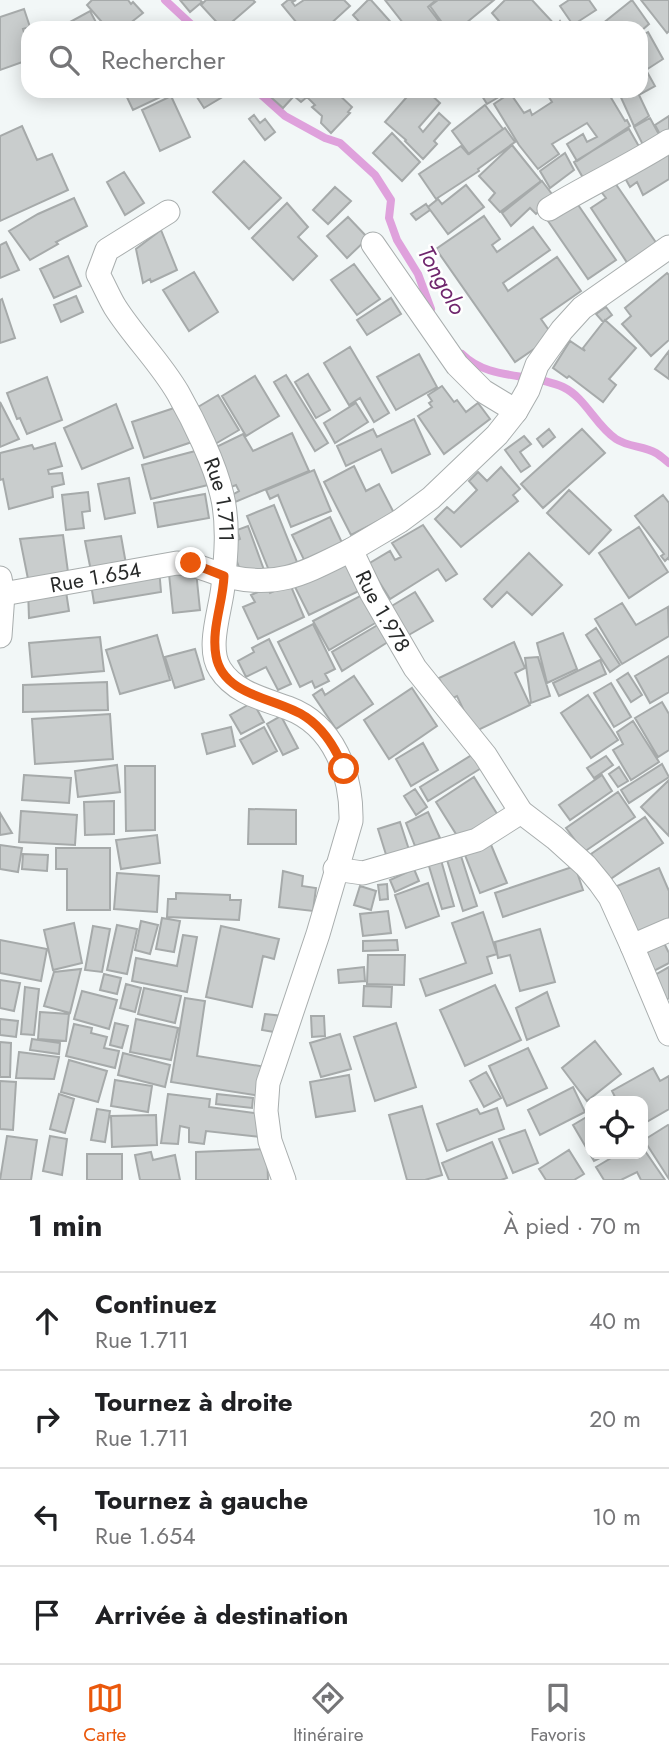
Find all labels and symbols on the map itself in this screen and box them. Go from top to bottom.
water label: Tongolo [409,239,475,321]
street label: Rue 1.711 [196,453,241,542]
route end [175,547,206,578]
street label: Rue 1.654 [48,555,143,600]
street label: Rue 1.978 [348,565,418,658]
route start [328,753,359,784]

